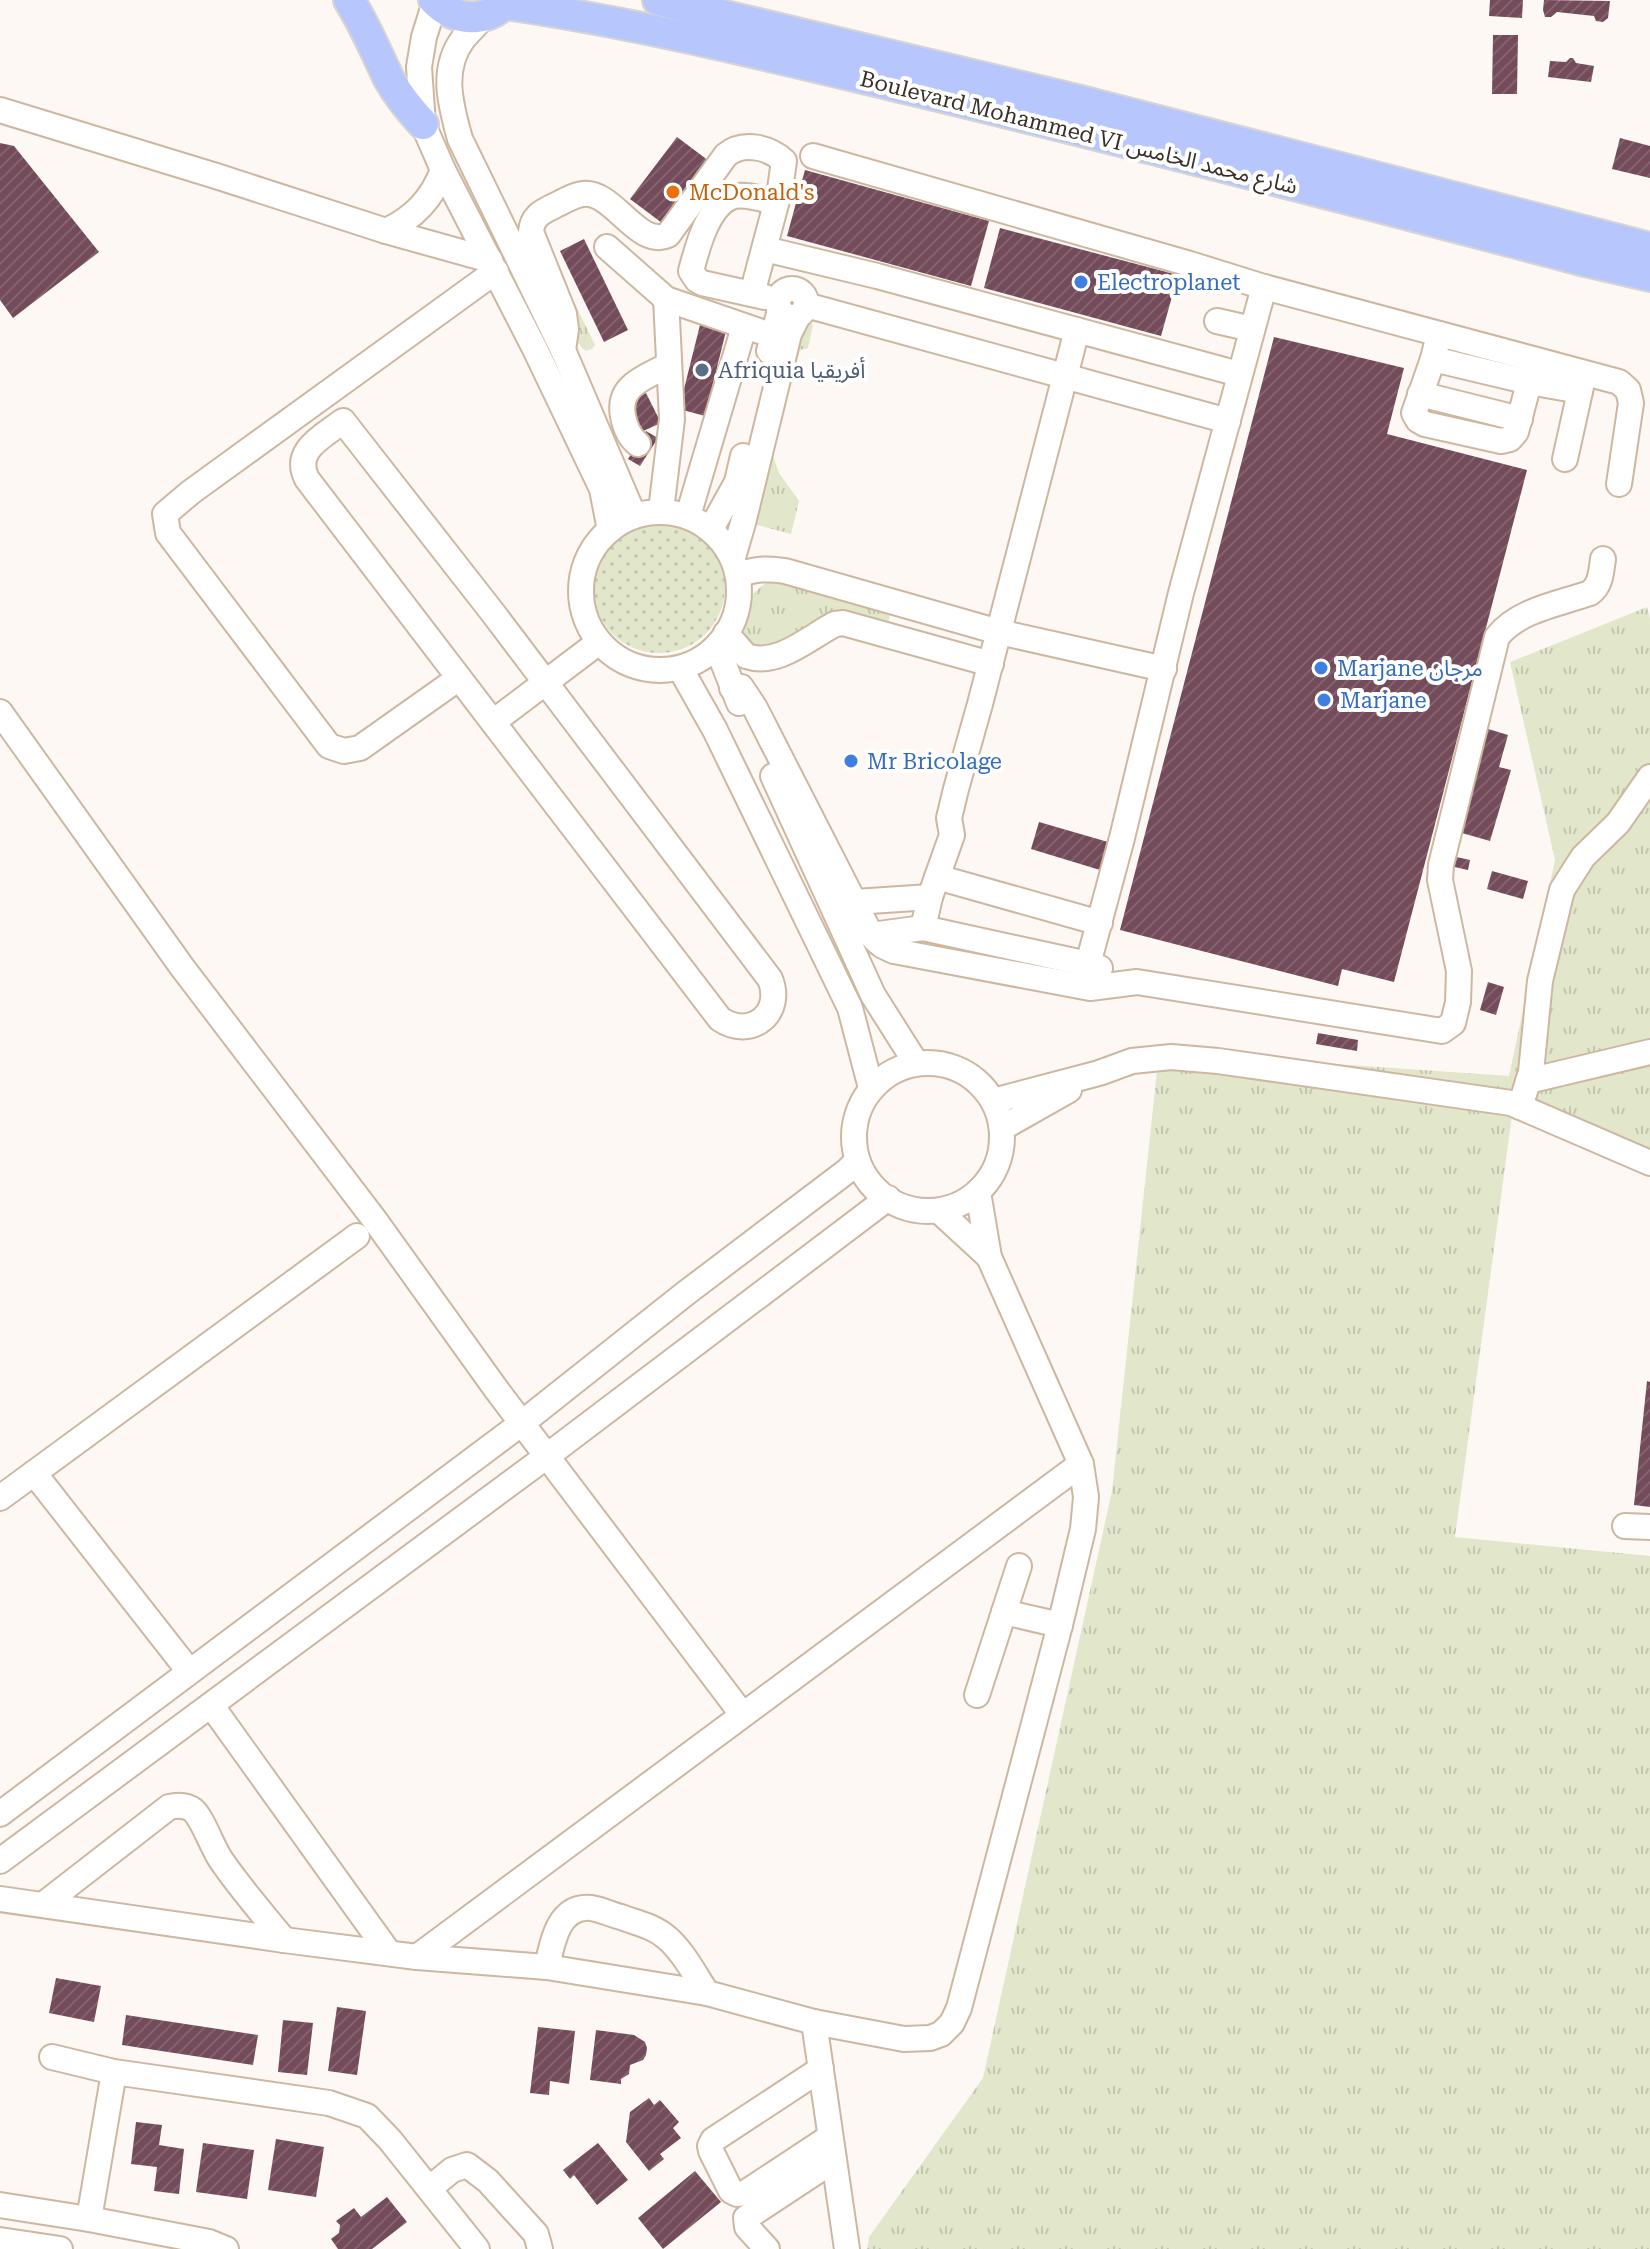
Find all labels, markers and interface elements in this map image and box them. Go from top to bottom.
street label: Boulevard Mohammed VI شارع محمد الخامس [857,66,1300,203]
place label: McDonald's [689,180,814,205]
marker: McDonald's [664,183,682,201]
place label: Electroplanet [1097,270,1241,295]
marker: Electroplanet [1072,273,1090,291]
place label: Afriquia أفريقيا [718,357,865,383]
marker: Afriquia أفريقيا [693,361,711,379]
place label: Marjane مرجان [1337,656,1483,681]
marker: Marjane مرجان [1312,659,1330,677]
place label: Marjane [1340,688,1426,713]
marker: Marjane [1315,691,1333,709]
place label: Mr Bricolage [867,749,1002,774]
marker: Mr Bricolage [842,752,860,770]

